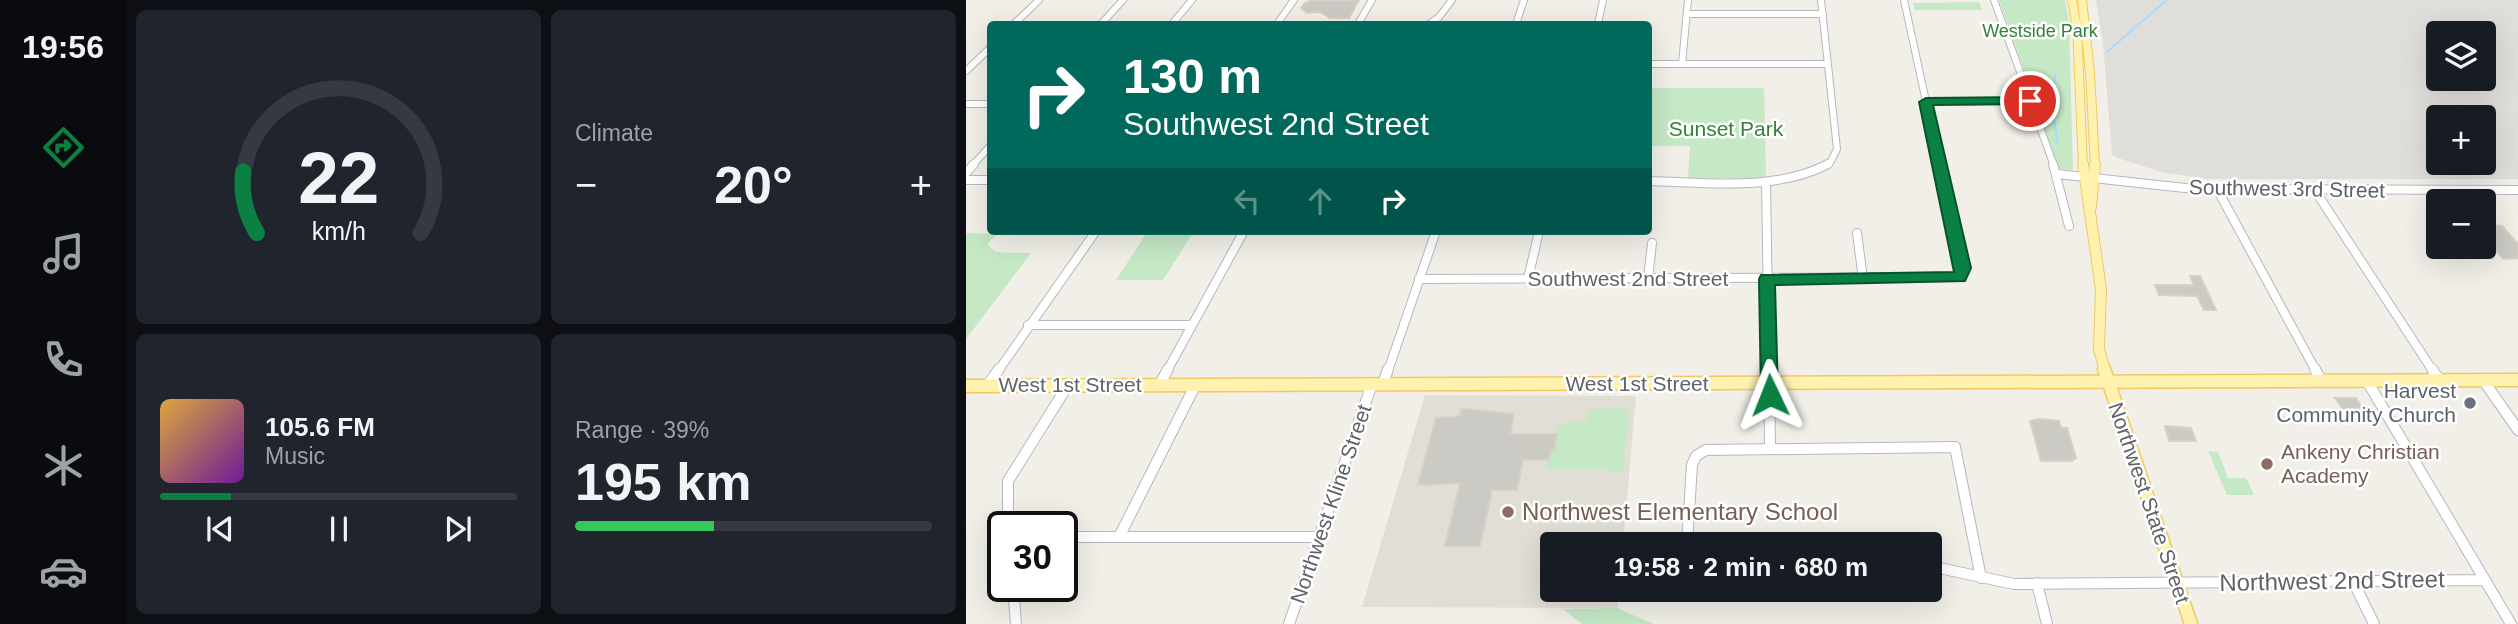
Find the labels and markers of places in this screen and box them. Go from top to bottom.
pin [2000,71,2060,131]
place label: Harvest Community Church [2276,379,2456,426]
marker: Harvest Community Church [2462,395,2478,411]
place label: Ankeny Christian Academy [2281,440,2440,487]
marker: Ankeny Christian Academy [2259,456,2275,472]
place label: Northwest Elementary School [1522,498,1838,525]
marker: Northwest Elementary School [1500,504,1516,520]

